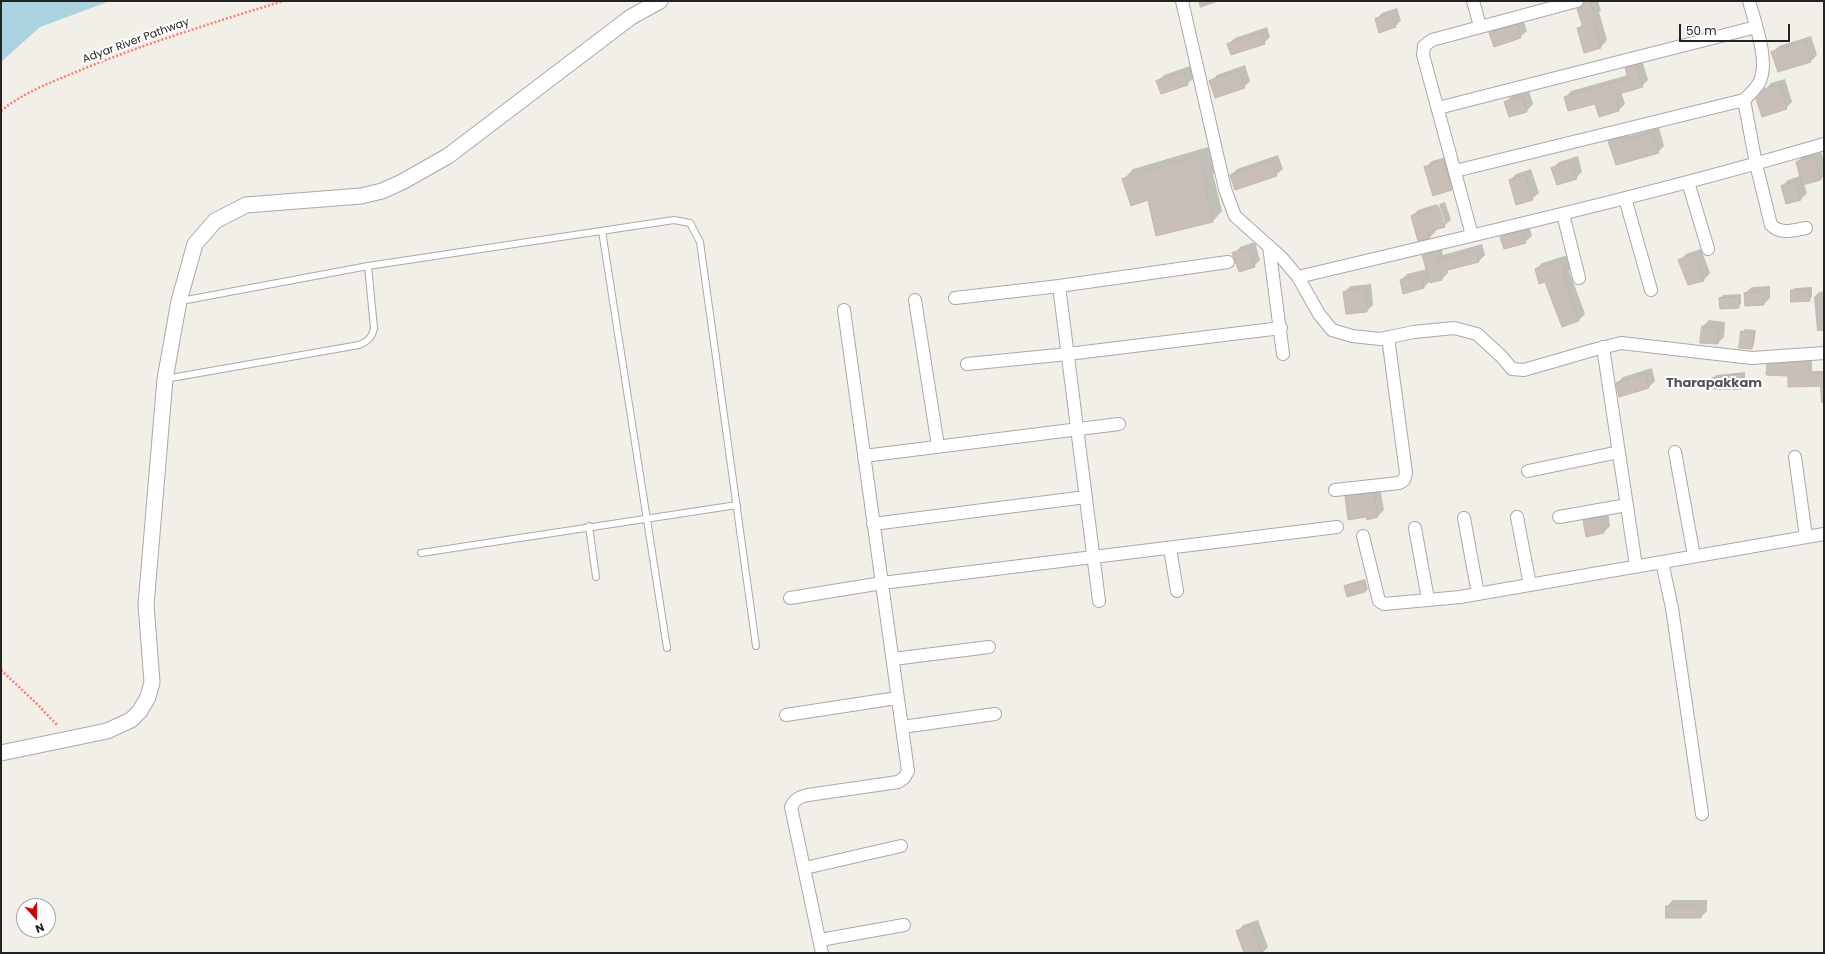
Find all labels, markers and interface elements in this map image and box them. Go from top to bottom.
street label: Adyar River Pathway [81,16,191,66]
scale bar [1681,16,1792,42]
text: 50 m [1686,22,1717,39]
district label: Tharapakkam [1666,376,1762,392]
north arrow [16,898,56,938]
text: N [33,919,47,937]

